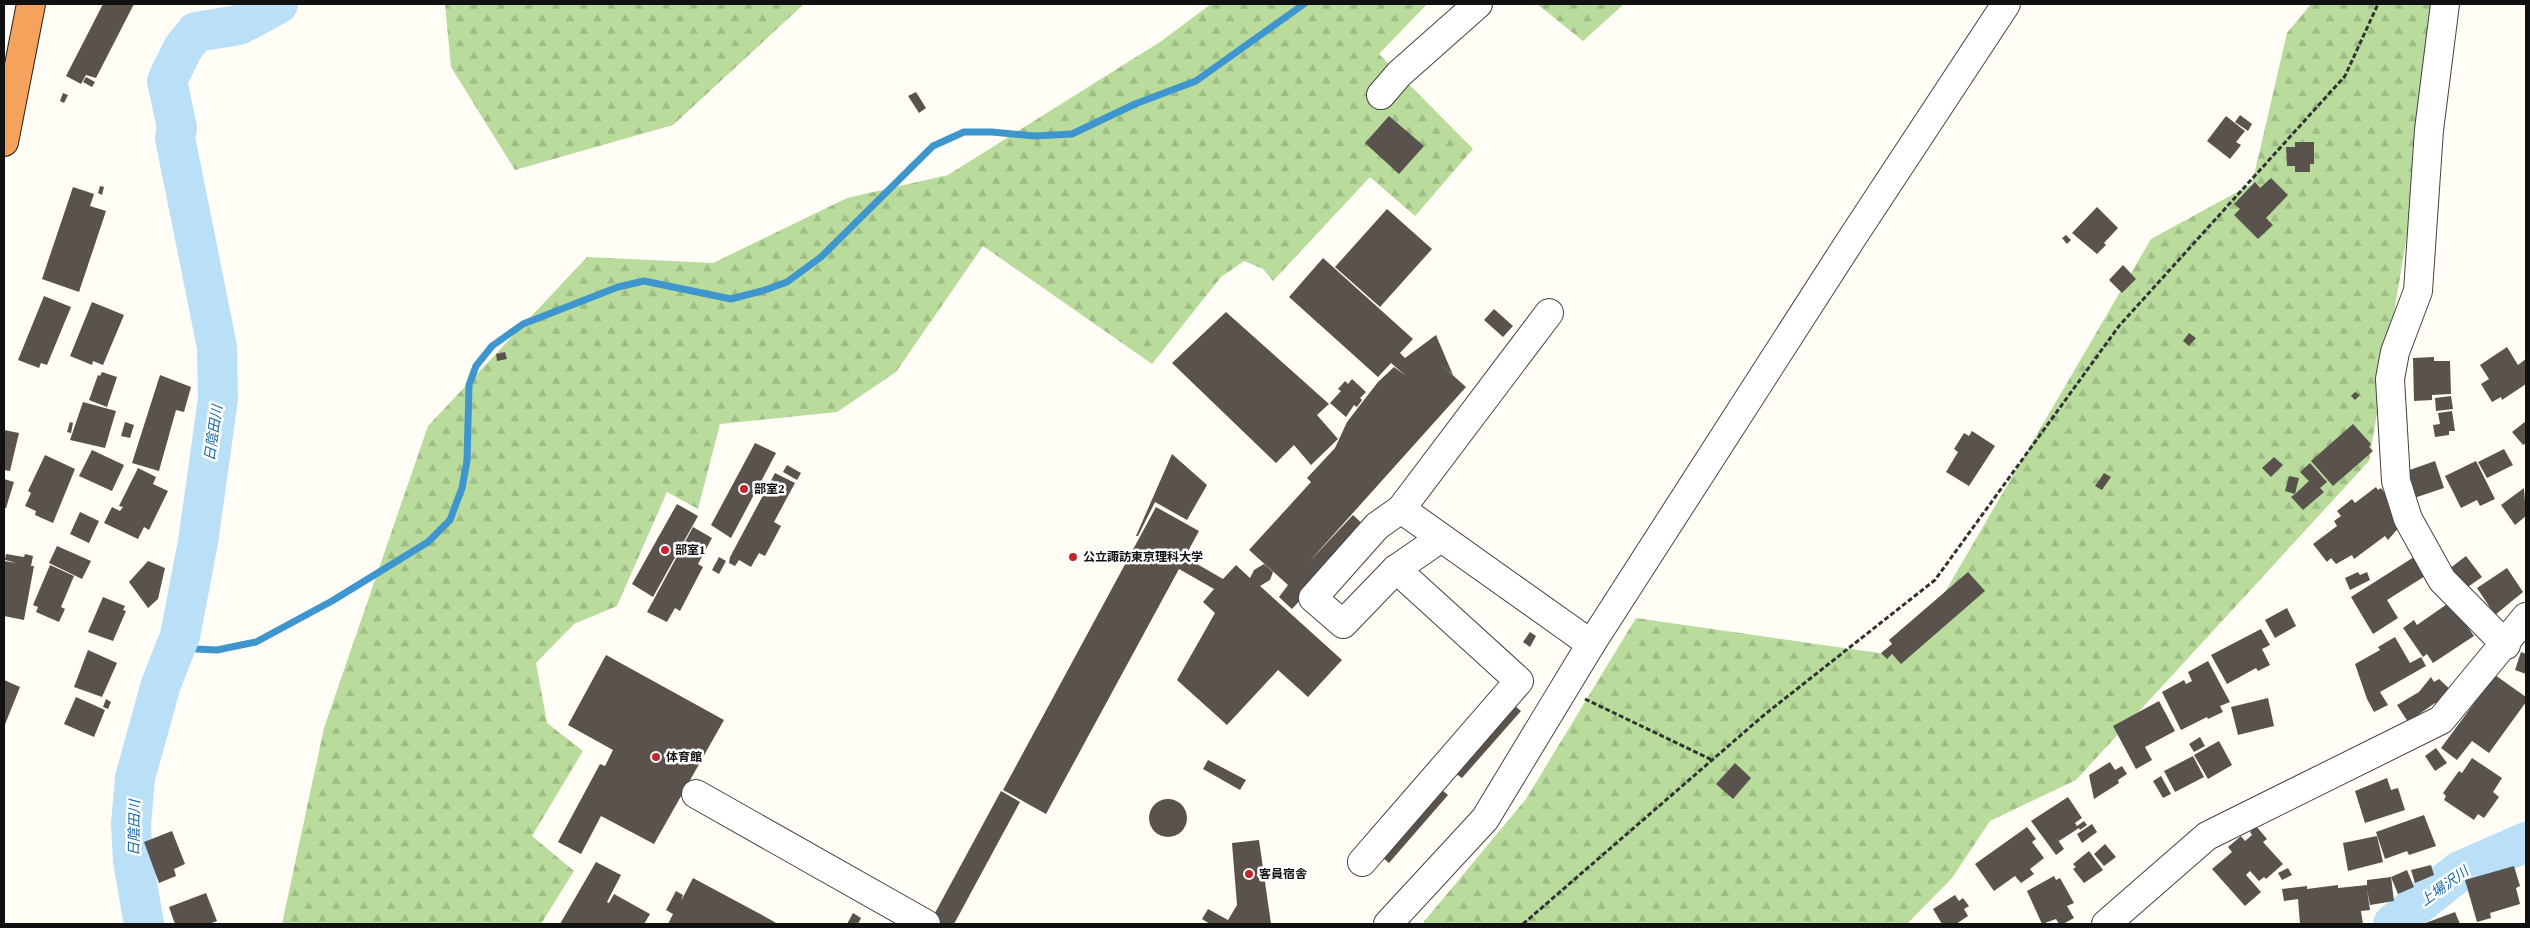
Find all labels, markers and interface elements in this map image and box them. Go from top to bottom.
water label: 日陰田川 [199,402,227,462]
place label: 部室2 [754,481,785,497]
marker: 部室2 [738,483,750,495]
place label: 部室1 [675,542,706,558]
marker: 部室1 [659,544,671,556]
place label: 公立諏訪東京理科大学 [1083,549,1203,565]
marker: 公立諏訪東京理科大学 [1067,551,1079,563]
place label: 体育館 [666,749,702,765]
marker: 体育館 [650,751,662,763]
water label: 日陰田川 [124,798,145,856]
water label: 上場沢川 [2415,860,2474,911]
place label: 客員宿舎 [1259,866,1307,882]
marker: 客員宿舎 [1243,868,1255,880]

